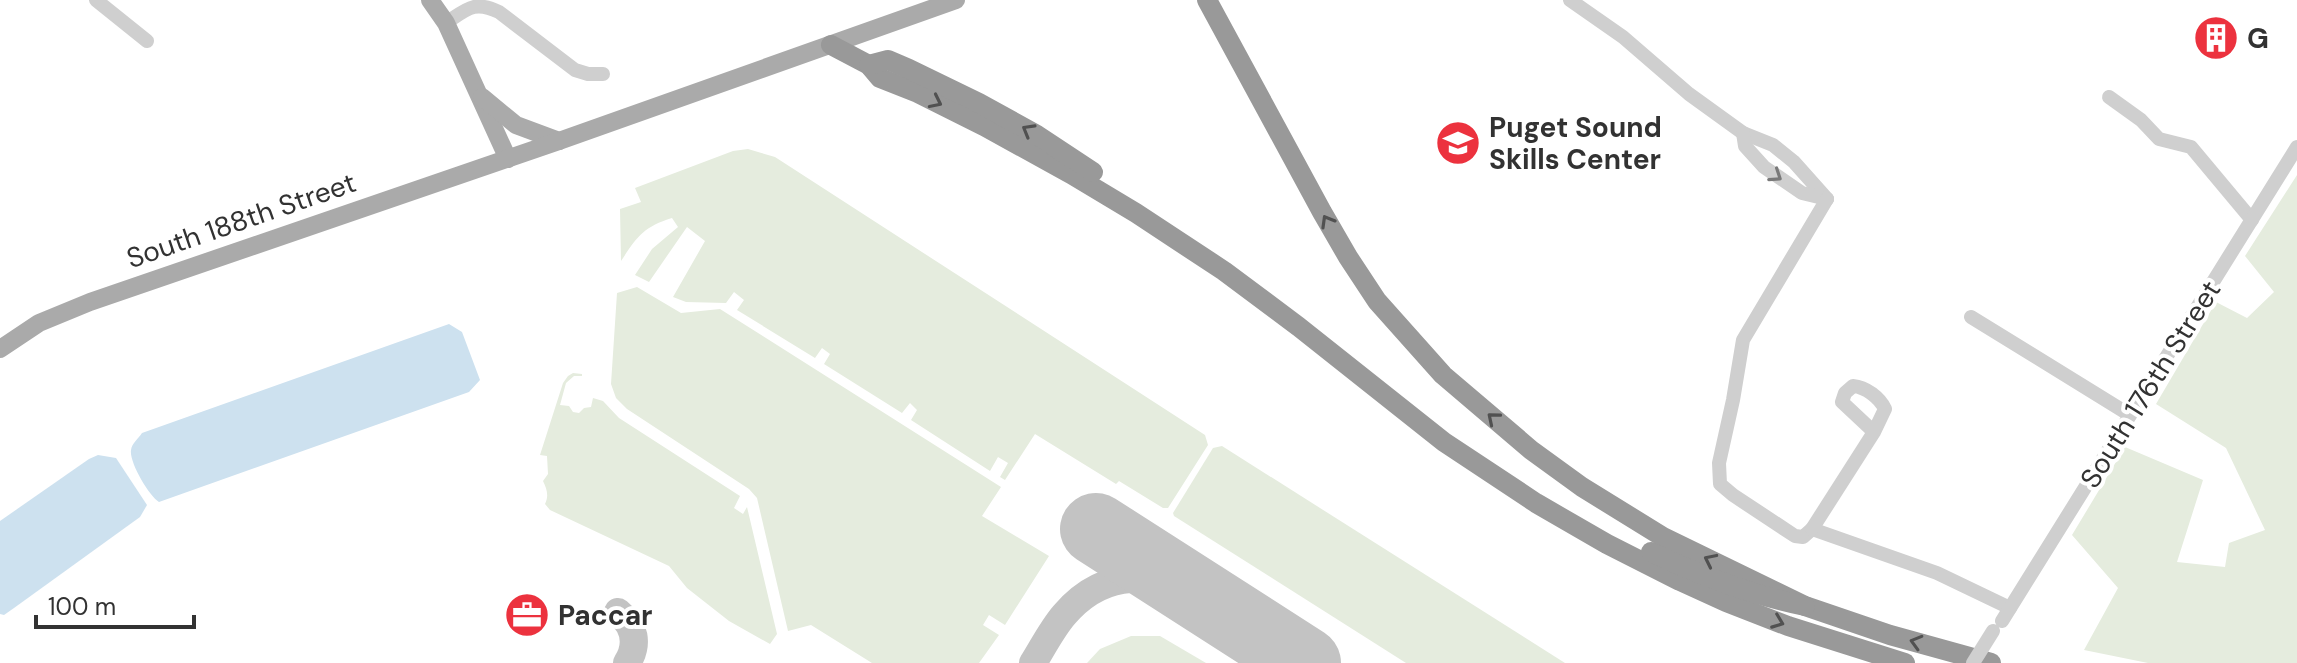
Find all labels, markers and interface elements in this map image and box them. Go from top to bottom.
building icon: G [2192,14,2240,62]
place label: G [2247,20,2269,57]
one-way arrow [927,92,942,107]
place label: Puget Sound Skills Center [1489,109,1662,178]
school or university icon: Puget Sound Skills Center [1434,119,1482,167]
one-way arrow [1022,124,1037,140]
street label: South 188th Street [122,164,361,277]
one-way arrow [1768,166,1782,181]
one-way arrow [1321,215,1337,229]
street label: South 176th Street [2072,274,2229,495]
one-way arrow [1488,413,1502,428]
one-way arrow [1703,554,1718,569]
scale bar [36,579,194,629]
text: 100 m [48,591,116,622]
office icon: Paccar [503,591,551,639]
place label: Paccar [558,597,653,634]
one-way arrow [1770,612,1784,629]
one-way arrow [1910,635,1924,651]

